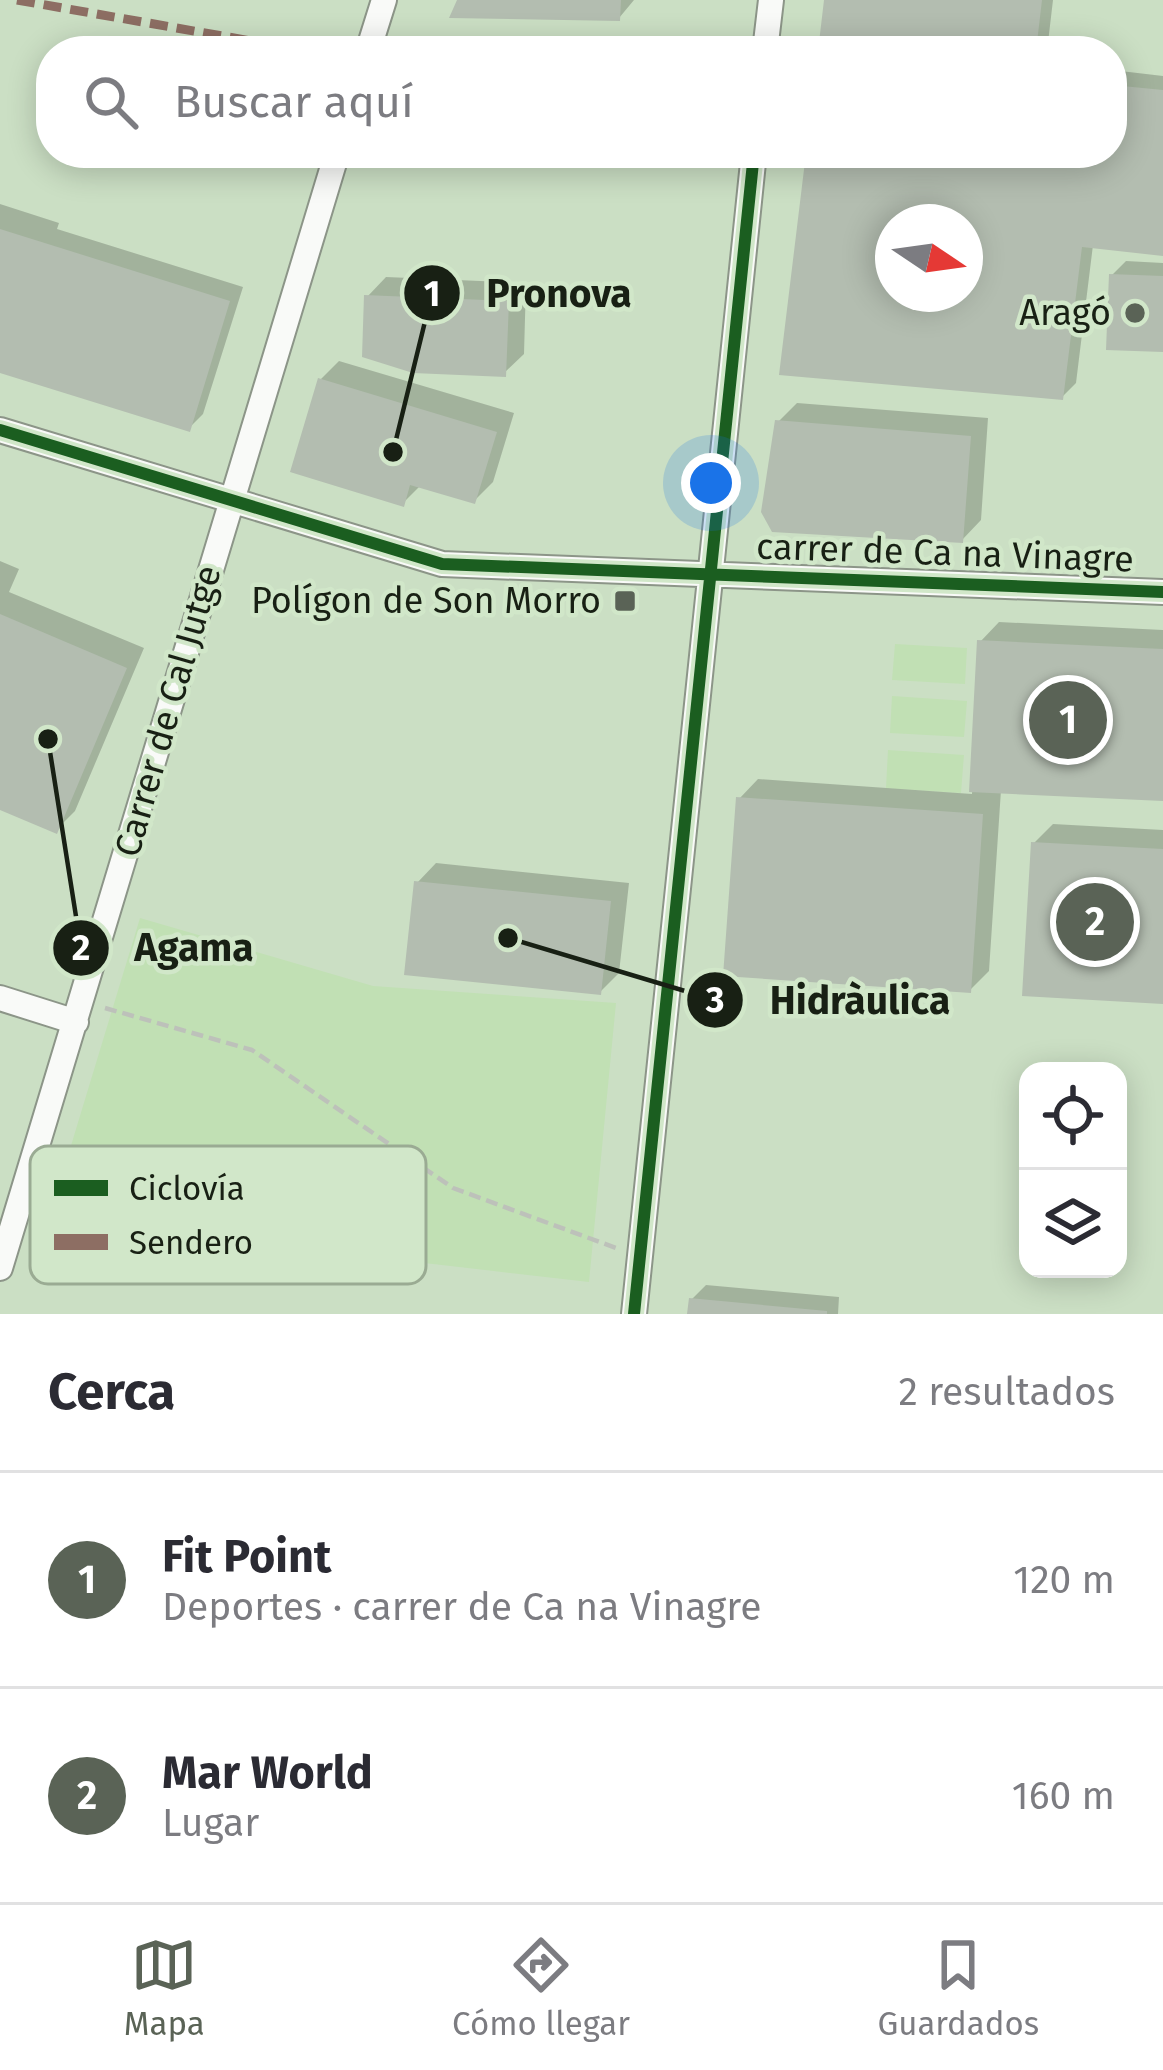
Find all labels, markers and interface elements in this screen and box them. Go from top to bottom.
search box [36,36,1127,168]
icon: search [78,69,144,135]
text: Buscar aquí [174,75,414,129]
north arrow [875,204,983,312]
callout: Pronova [402,256,656,331]
text: Pronova [486,271,632,317]
text: 1 [424,272,440,316]
place label: Aragó [1019,291,1111,335]
marker: Aragó [1122,300,1148,326]
your location [681,453,741,513]
street label: carrer de Ca na Vinagre [756,524,1134,582]
street label: Carrer de Cal Jutge [105,560,231,862]
place label: Polígon de Son Morro [251,579,601,623]
marker: Polígon de Son Morro [612,588,638,614]
pin: 1 [1029,675,1107,765]
pin: 2 [1056,877,1134,967]
callout: Agama [51,910,278,985]
text: Agama [133,925,254,971]
text: 2 [72,926,90,970]
callout: Hidràulica [685,962,974,1037]
text: 3 [705,978,724,1022]
text: Hidràulica [770,978,950,1024]
map controls [1019,1062,1127,1278]
button: locate [1019,1062,1127,1170]
legend [30,1146,426,1284]
text: Ciclovía [129,1169,245,1209]
button: layers [1019,1170,1127,1278]
text: Sendero [129,1223,253,1263]
text: Cerca [48,1361,175,1423]
text: 2 resultados [899,1369,1115,1415]
text: Fit Point [162,1530,331,1584]
text: 1 [78,1557,96,1603]
text: 120 m [1013,1557,1115,1603]
text: Deportes · carrer de Ca na Vinagre [162,1584,762,1630]
text: Mar World [162,1746,373,1800]
text: 2 [77,1773,97,1819]
text: 160 m [1012,1773,1115,1819]
text: Lugar [162,1800,259,1846]
tab: Mapa [124,1932,205,2044]
tab: Cómo llegar [452,1932,630,2044]
tab: Guardados [877,1932,1039,2044]

